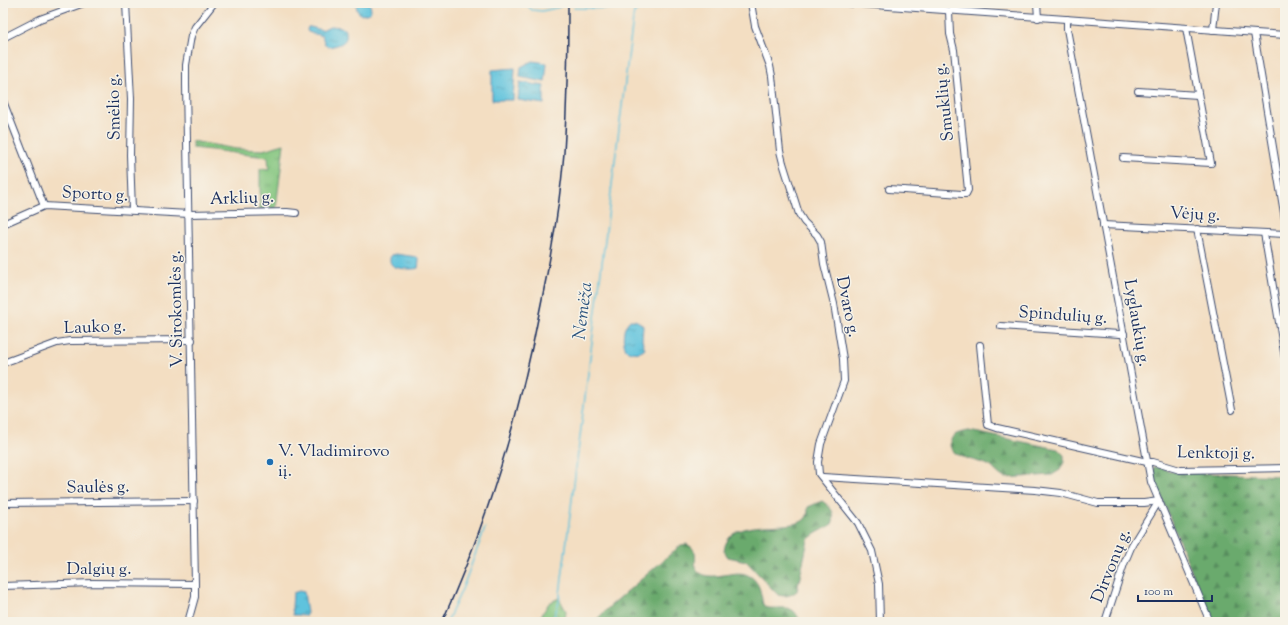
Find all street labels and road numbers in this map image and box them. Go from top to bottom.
street label: Smuklių g. [929,62,961,142]
street label: Smėlio g. [102,73,128,141]
street label: Sporto g. [61,181,129,209]
street label: Arklių g. [209,186,275,212]
street label: Vėjų g. [1169,202,1221,228]
street label: V. Sirokomlės g. [164,250,190,368]
street label: Dvaro g. [829,274,865,340]
street label: Lyglaukių g. [1117,277,1155,369]
street label: Spindulių g. [1018,301,1108,331]
street label: Lauko g. [64,315,126,341]
street label: Lenktoji g. [1177,441,1255,467]
street label: Saulės g. [66,475,130,501]
street label: Dirvonų g. [1086,525,1138,607]
street label: Dalgių g. [67,558,131,582]

